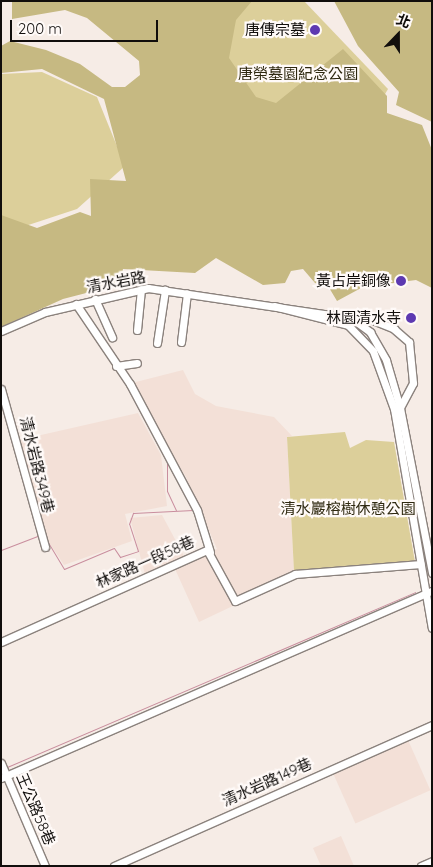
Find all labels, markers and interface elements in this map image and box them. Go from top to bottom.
scale bar [12,10,160,42]
north arrow [373,10,423,60]
text: 北 [394,10,413,32]
text: 200 m [18,19,62,38]
place label: 唐傳宗墓 [245,21,305,39]
marker: 唐傳宗墓 [309,24,321,36]
park label: 唐榮墓園紀念公園 [238,65,358,83]
street label: 清水岩路 [85,267,147,297]
place label: 黃占岸銅像 [316,272,391,290]
marker: 黃占岸銅像 [395,275,407,287]
place label: 林園清水寺 [326,309,401,327]
marker: 林園清水寺 [405,312,417,324]
street label: 清水岩路349巷 [16,415,58,515]
park label: 清水巖榕樹休憩公園 [281,500,415,518]
street label: 林家路一段58巷 [93,532,197,592]
street label: 清水岩路149巷 [219,754,315,810]
street label: 王公路58巷 [13,770,59,848]

